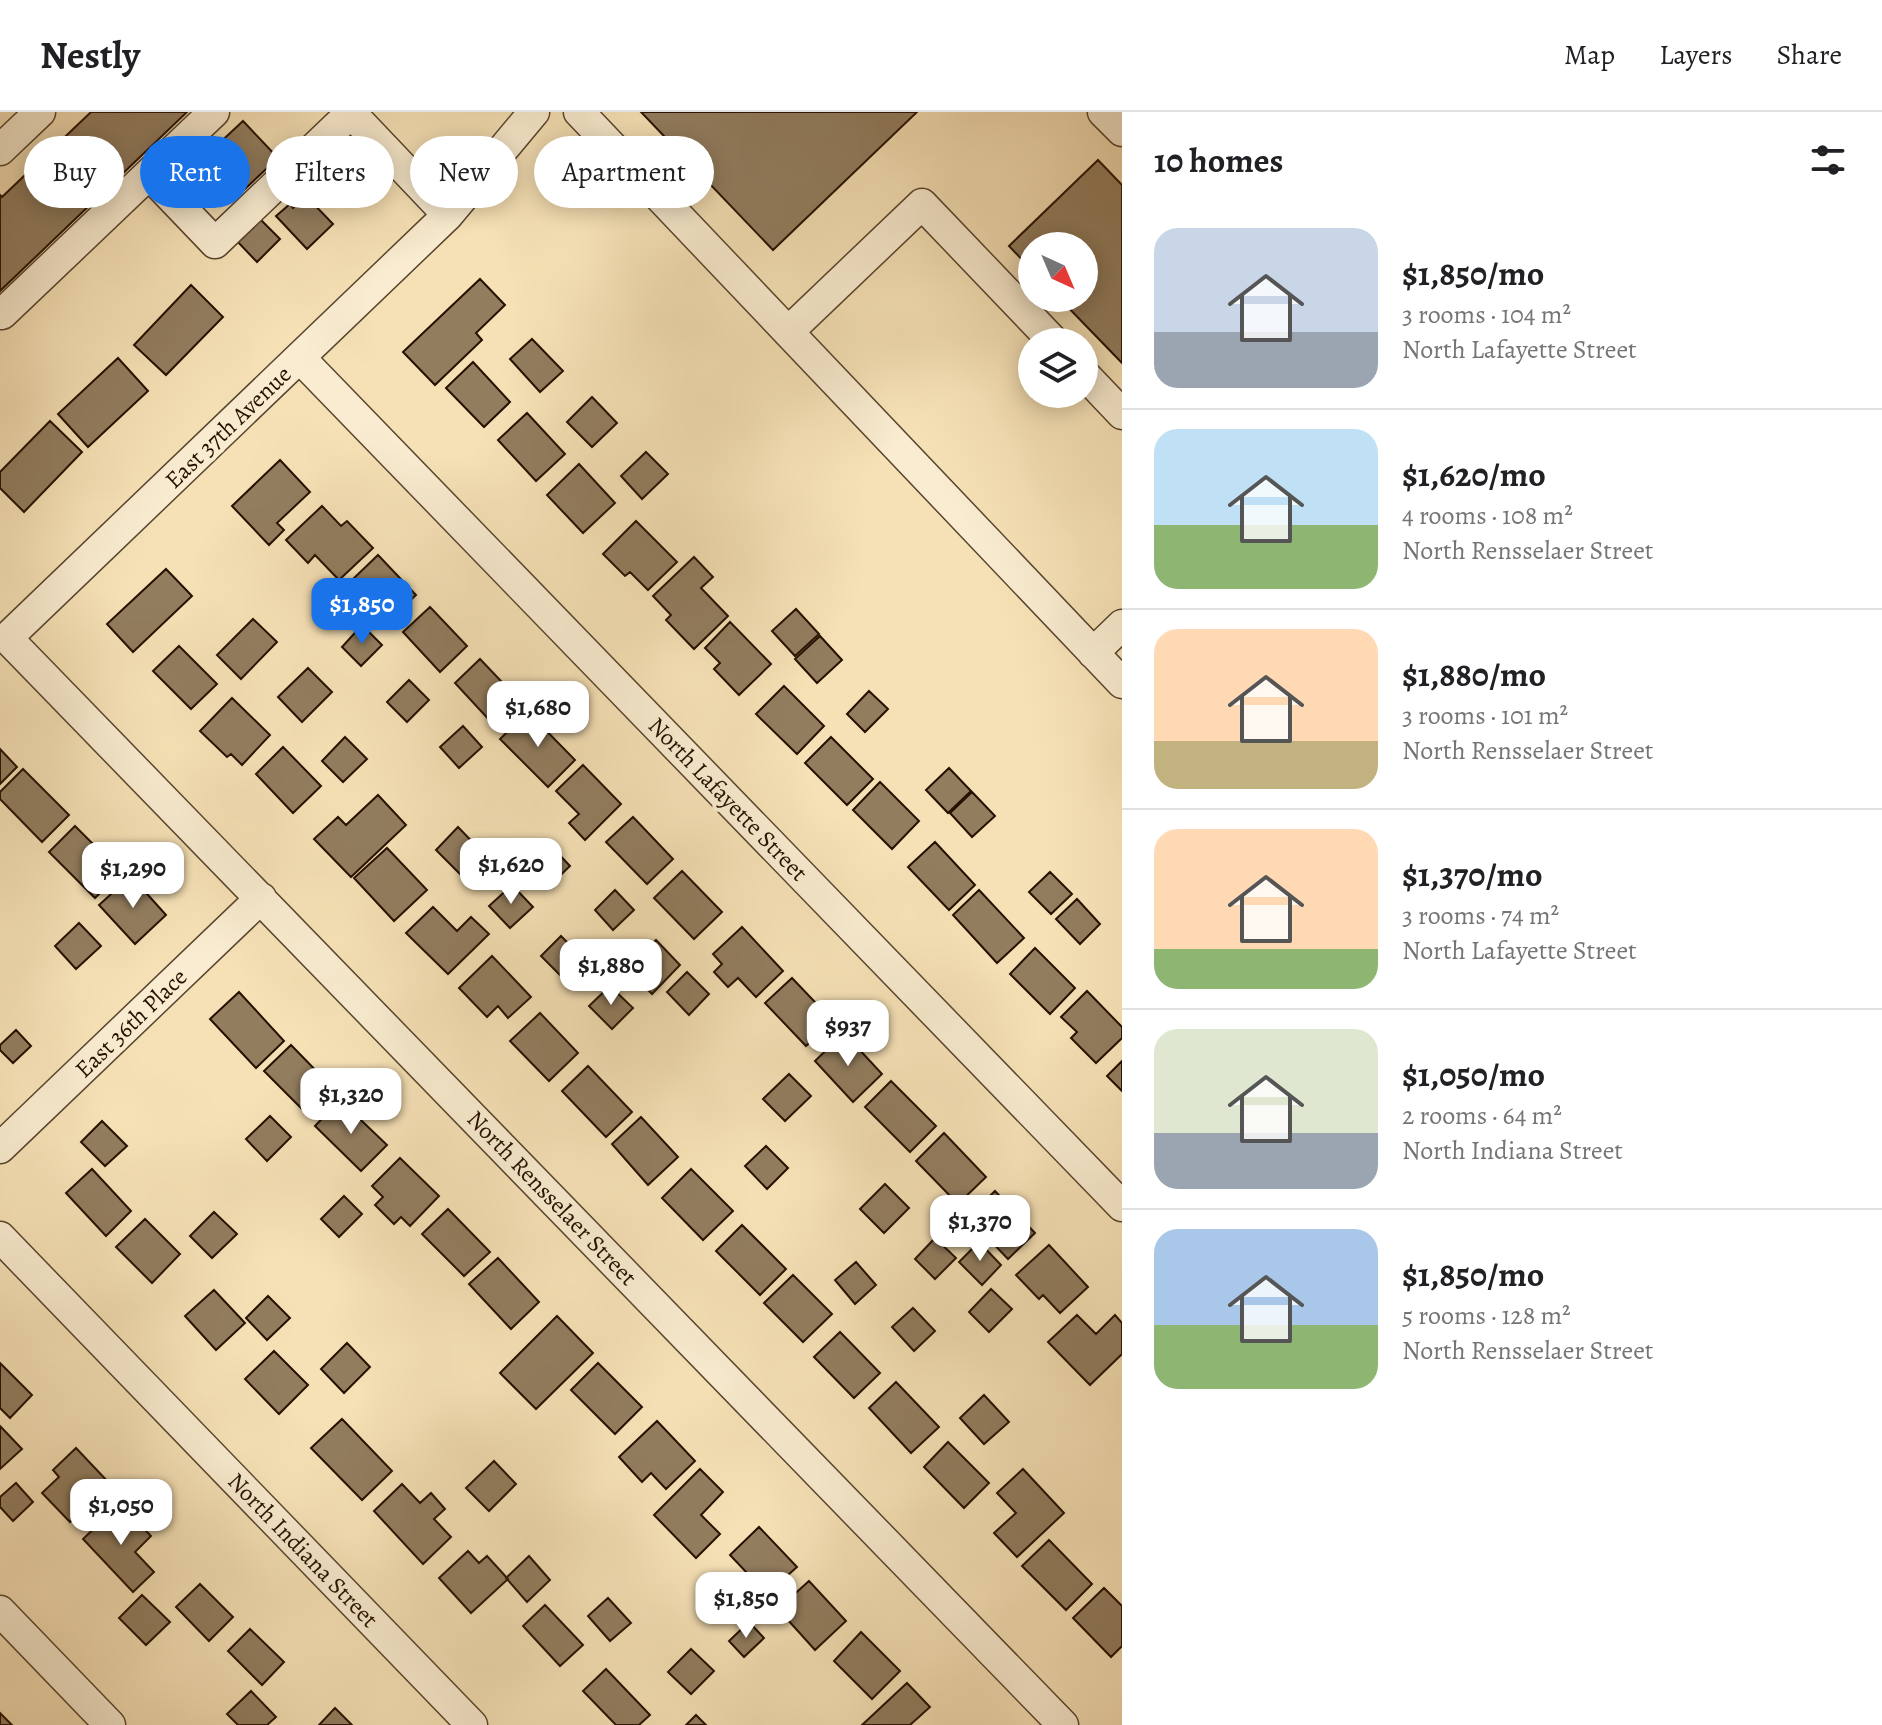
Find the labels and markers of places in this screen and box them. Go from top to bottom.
pin: $1,850 [297,578,427,646]
pin: $1,680 [473,681,603,749]
pin: $1,620 [446,838,576,906]
pin: $1,290 [68,842,198,910]
pin: $1,880 [546,939,676,1007]
pin: $937 [801,1000,895,1068]
pin: $1,320 [286,1068,416,1136]
pin: $1,370 [915,1195,1045,1263]
pin: $1,050 [56,1479,186,1547]
pin: $1,850 [681,1572,811,1640]

